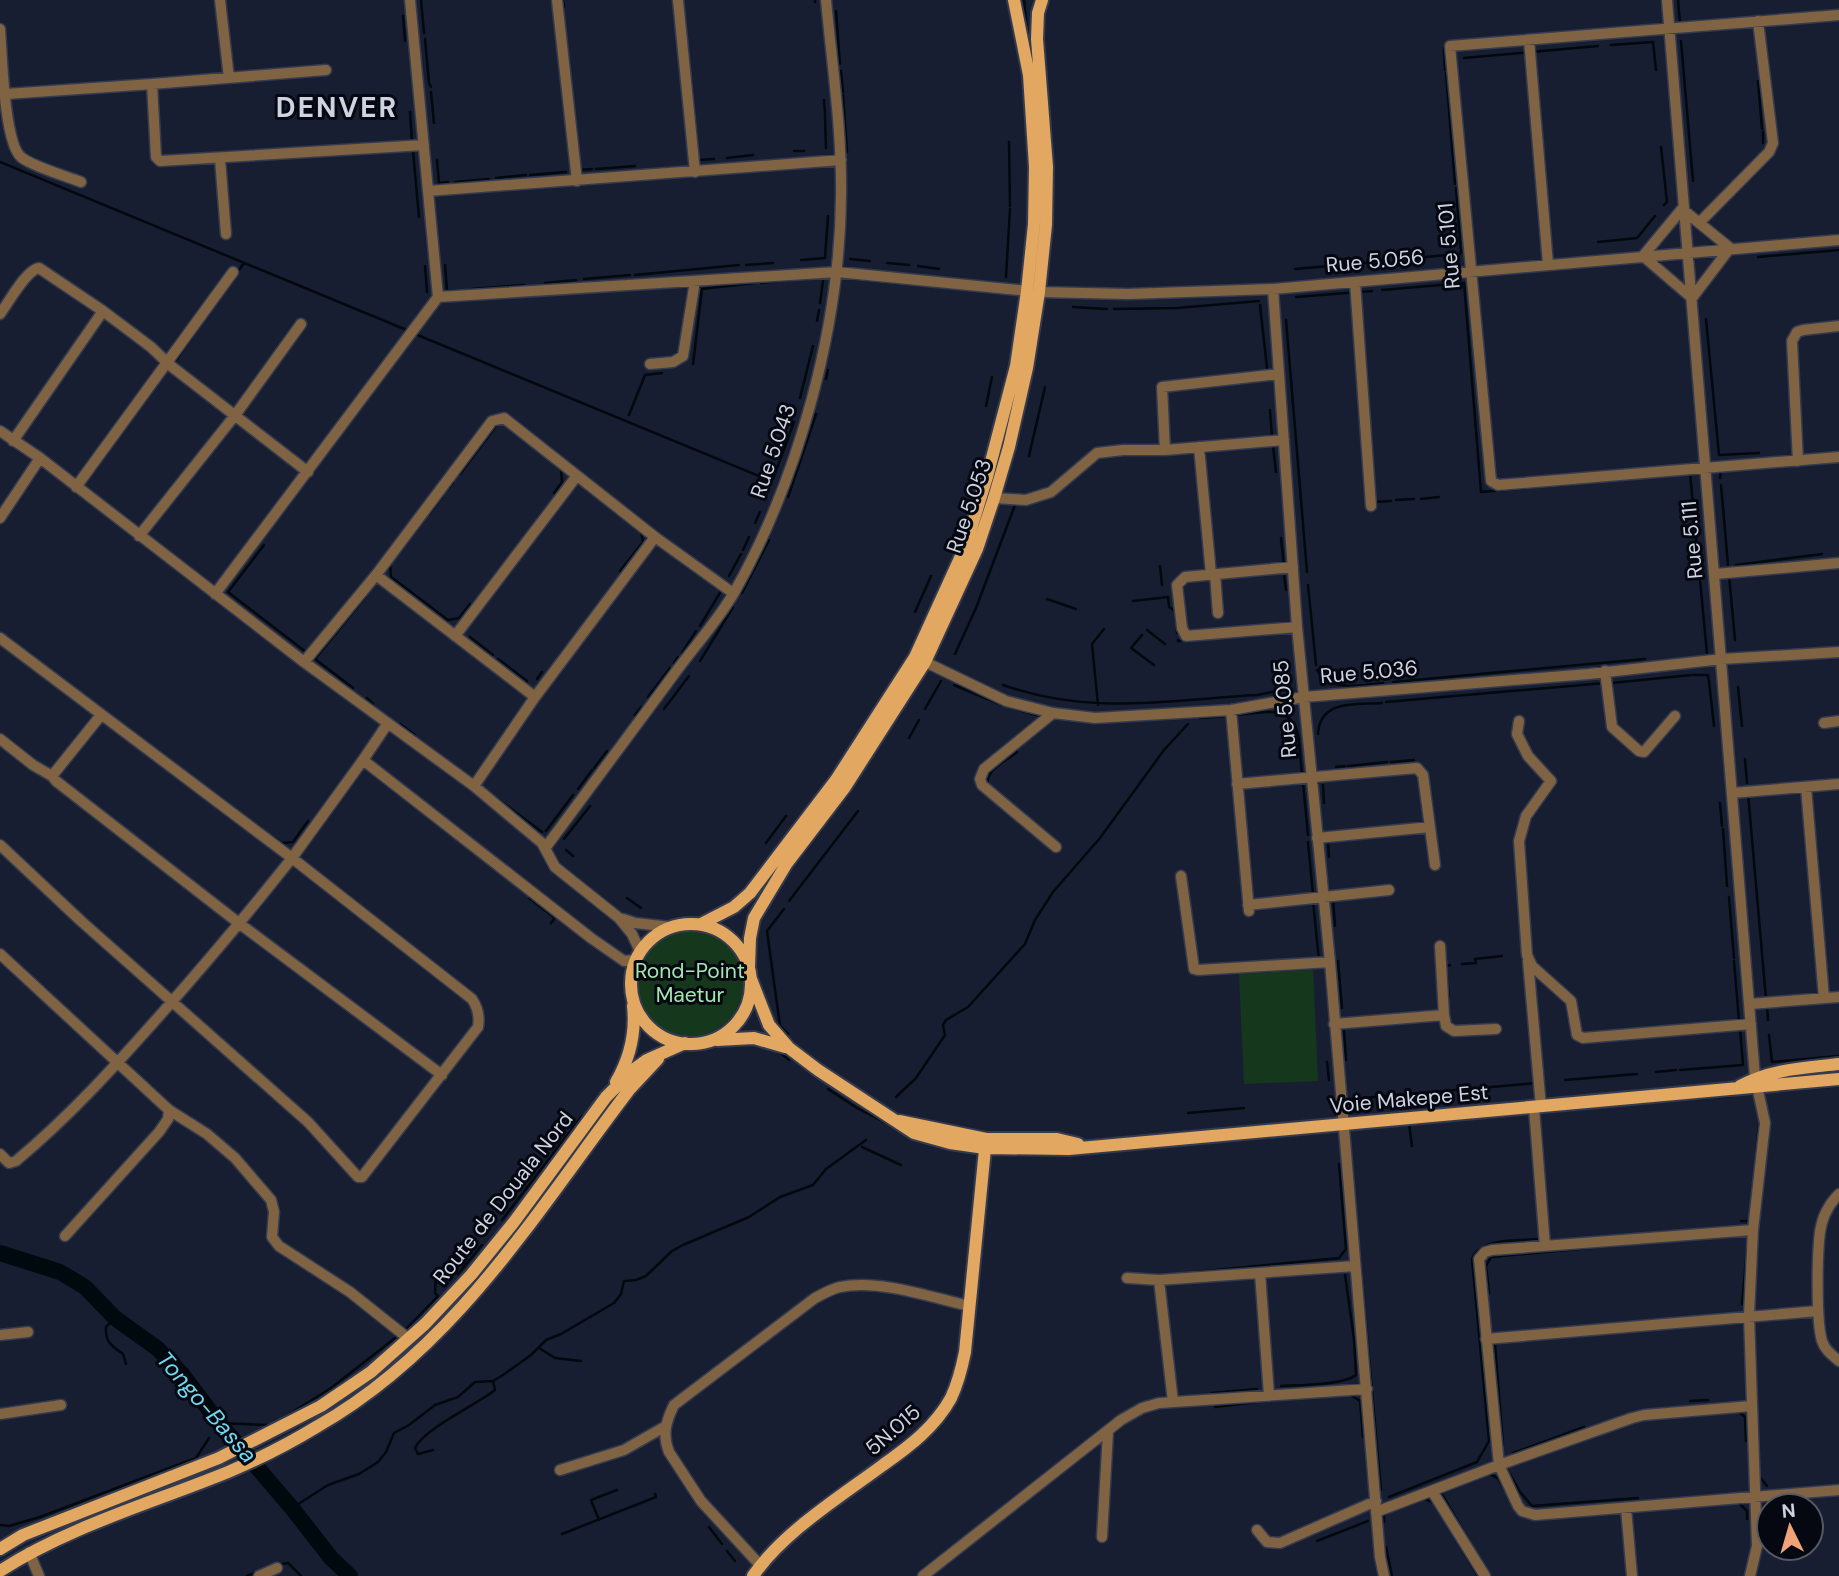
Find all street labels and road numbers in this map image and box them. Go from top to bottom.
street label: Rue 5.101 [1431,202,1467,290]
street label: Rue 5.056 [1325,243,1425,279]
street label: Rue 5.043 [744,400,802,502]
street label: Rue 5.053 [940,455,998,557]
street label: Rue 5.111 [1675,500,1709,580]
street label: Rue 5.036 [1319,654,1419,690]
street label: Rue 5.085 [1267,659,1303,759]
street label: Voie Makepe Est [1328,1078,1490,1120]
street label: Route de Douala Nord [427,1106,579,1290]
street label: 5N.015 [860,1398,926,1462]

